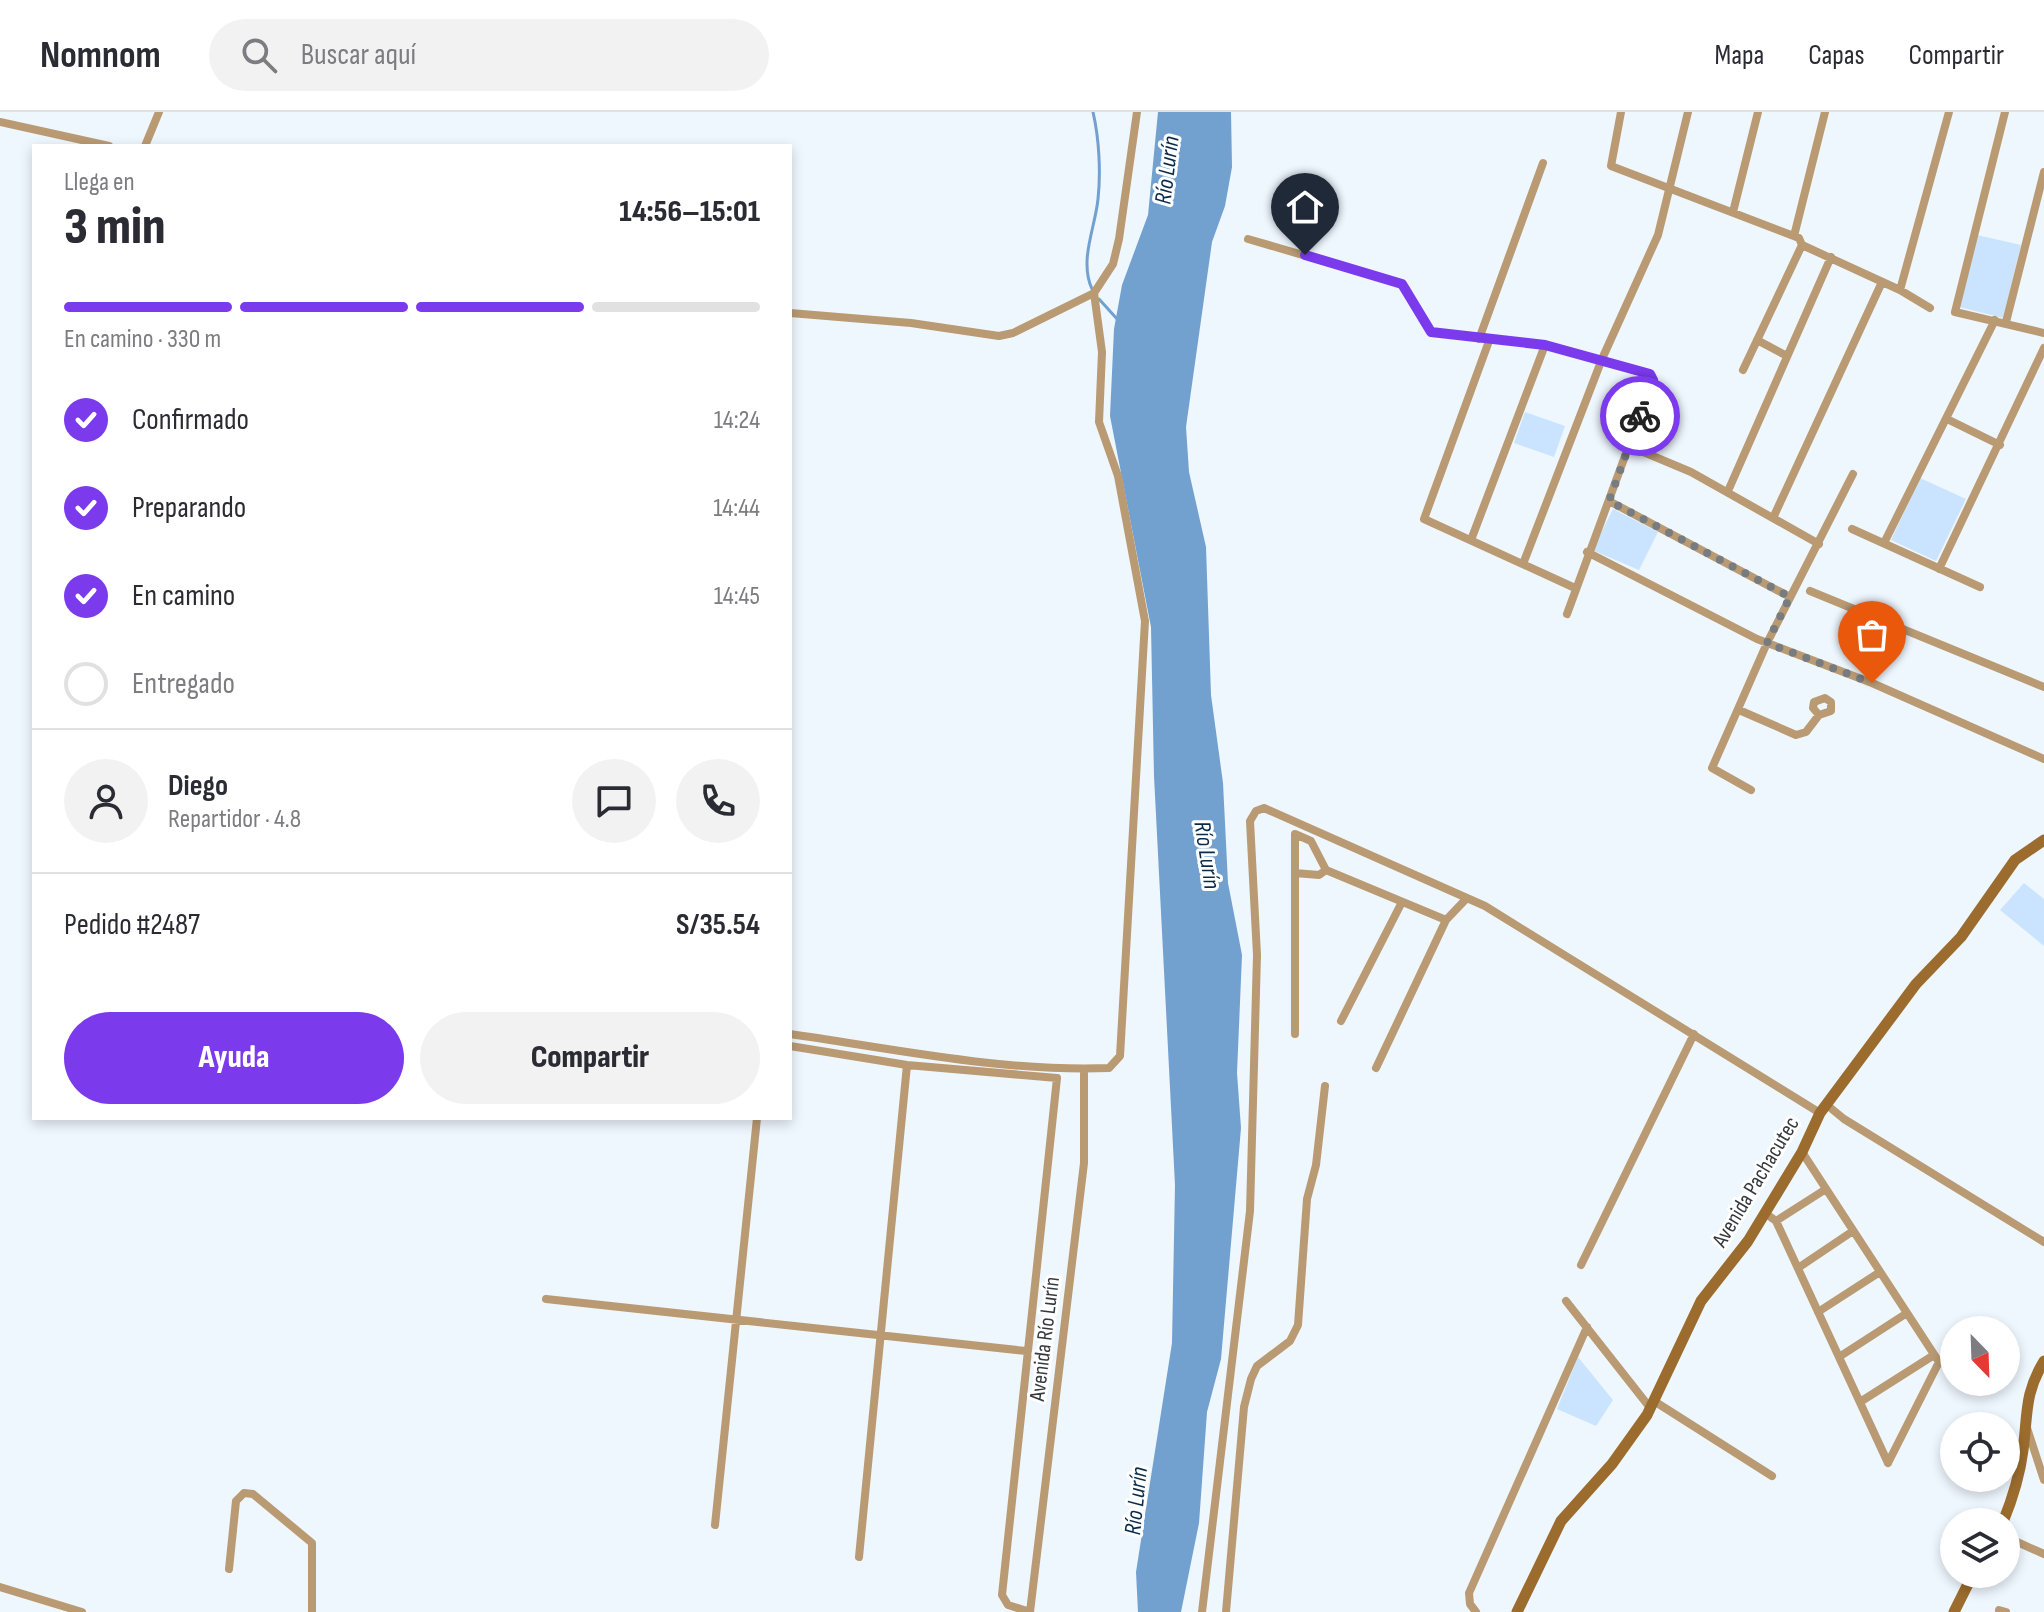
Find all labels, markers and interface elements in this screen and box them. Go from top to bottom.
search box [209,19,769,91]
text: Nomnom [40,33,161,78]
icon: search [237,33,281,77]
text: Buscar aquí [301,37,416,73]
text: Mapa [1715,39,1764,72]
text: Capas [1808,39,1865,72]
text: Compartir [1909,39,2004,72]
water label: Río Lurín [1148,134,1186,206]
text: Llega en [64,167,135,198]
pin [1271,173,1339,255]
icon: home [1283,185,1327,229]
text: 14:56–15:01 [619,194,760,230]
text: 3 min [64,196,166,259]
text: En camino · 330 m [64,324,221,355]
courier [1600,376,1680,456]
icon: bike [1618,394,1662,438]
icon: check [64,398,108,442]
text: Confirmado [132,402,249,438]
text: 14:24 [714,405,760,436]
icon: check [64,486,108,530]
text: Preparando [132,490,246,526]
text: 14:44 [713,493,760,524]
icon: check [64,574,108,618]
text: En camino [132,578,235,614]
text: 14:45 [714,581,760,612]
pin [1838,601,1906,683]
icon: bag [1850,613,1894,657]
text: Entregado [132,666,235,702]
button: person [64,759,148,843]
button: chat [572,759,656,843]
button: phone [676,759,760,843]
text: Diego [168,768,228,804]
text: Repartidor · 4.8 [168,804,301,835]
water label: Río Lurín [1187,819,1227,891]
text: Pedido #2487 [64,907,200,943]
text: S/35.54 [676,907,760,943]
button: Ayuda [64,1012,404,1104]
button: Compartir [420,1012,760,1104]
street label: Avenida Pachacutec [1706,1112,1806,1253]
street label: Avenida Río Lurín [1024,1275,1066,1404]
north arrow [1940,1316,2020,1396]
map controls [1940,1316,2020,1588]
button: locate [1940,1412,2020,1492]
water label: Río Lurín [1118,1465,1154,1537]
button: layers [1940,1508,2020,1588]

